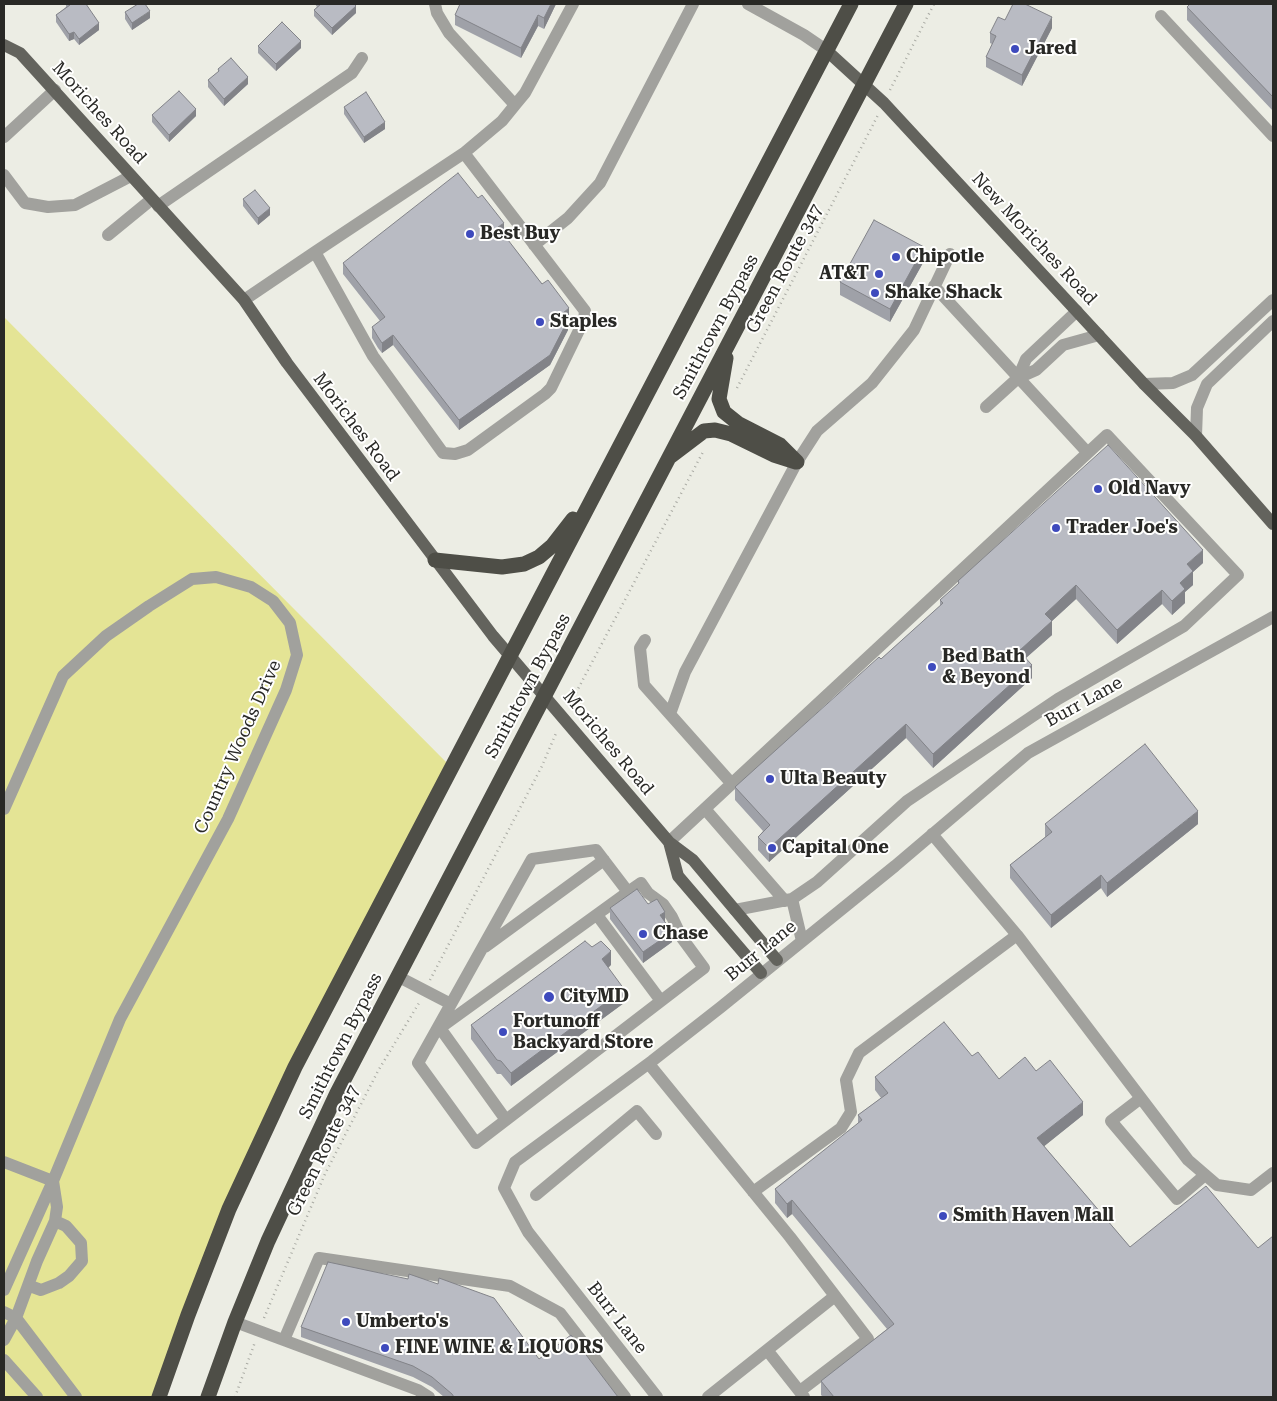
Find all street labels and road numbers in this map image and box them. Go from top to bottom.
street label: Moriches Road [47,57,151,169]
street label: New Moriches Road [967,168,1101,310]
street label: Green Route 347 [742,201,828,337]
street label: Smithtown Bypass [669,251,763,403]
street label: Moriches Road [308,369,404,485]
street label: Smithtown Bypass [481,610,575,762]
street label: Country Woods Drive [190,657,286,837]
street label: Burr Lane [1042,672,1126,732]
street label: Moriches Road [558,686,658,800]
street label: Burr Lane [721,916,801,986]
street label: Smithtown Bypass [295,969,387,1123]
street label: Green Route 347 [283,1082,365,1220]
street label: Burr Lane [582,1278,652,1358]

